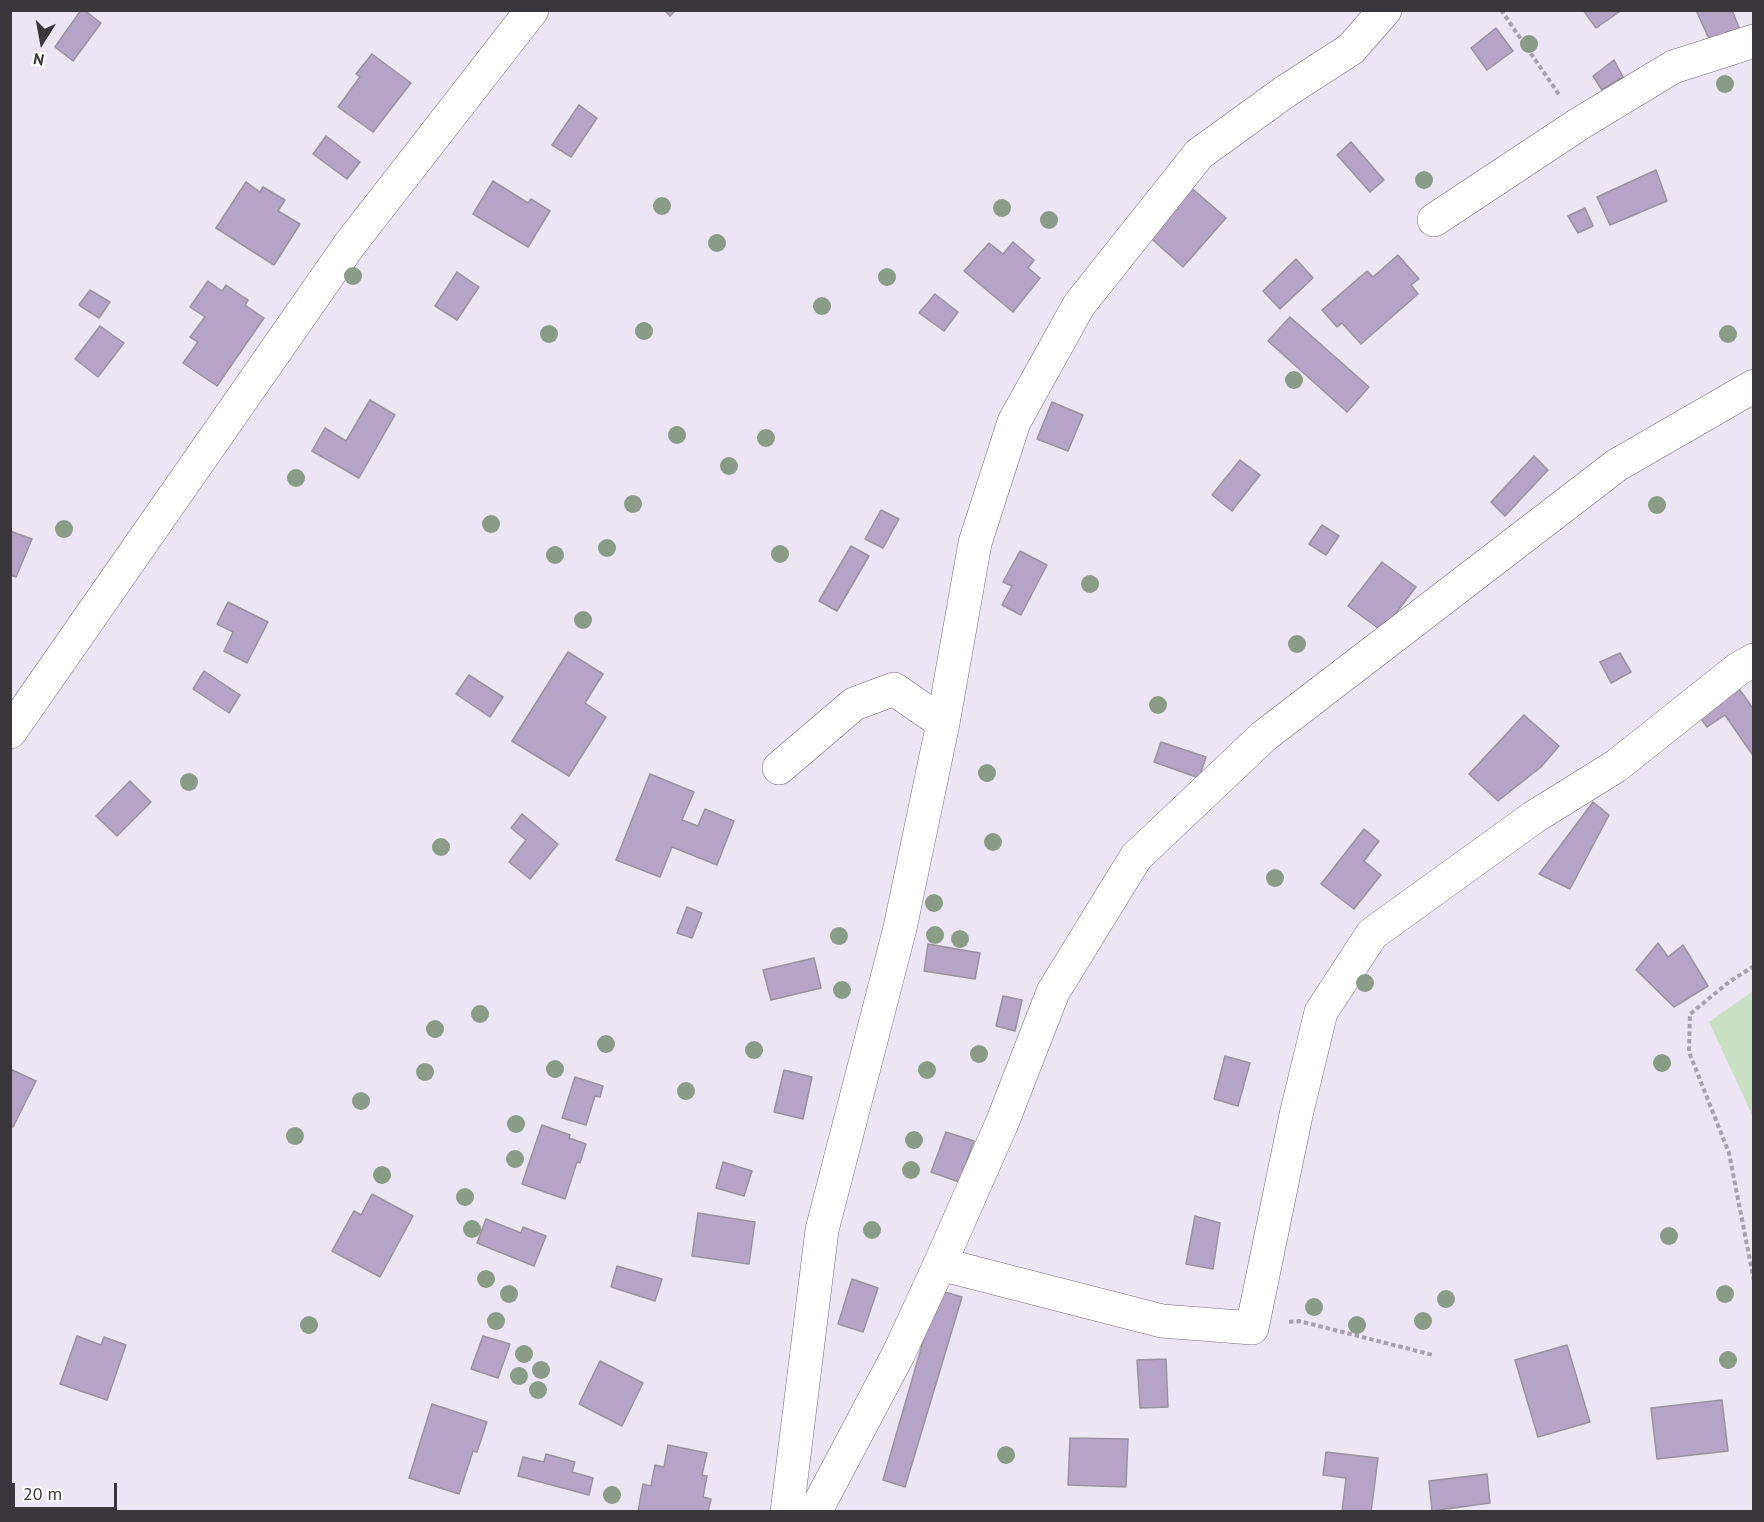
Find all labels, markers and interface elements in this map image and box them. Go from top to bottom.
north arrow [12,12,72,72]
text: N [32,49,46,70]
scale bar [15,1471,120,1509]
text: 20 m [23,1482,62,1505]

